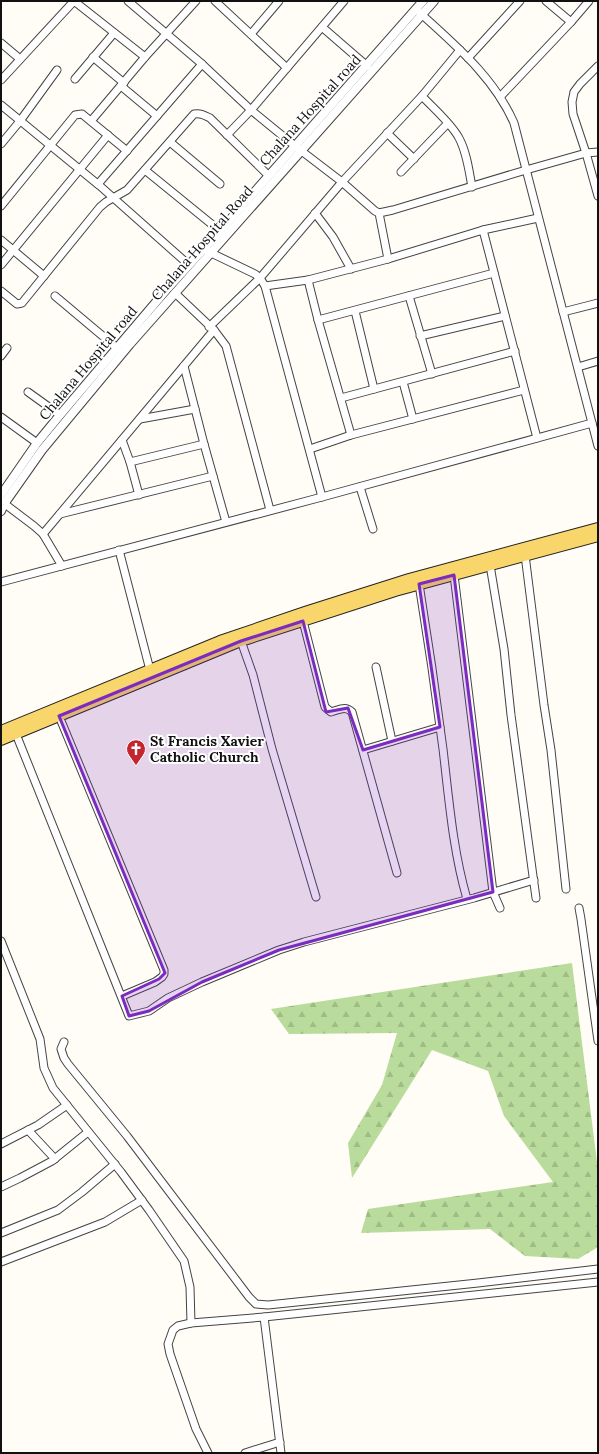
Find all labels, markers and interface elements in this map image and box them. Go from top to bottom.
street label: Chalana Hospital road [255,51,365,169]
street label: Chalana Hospital Road [147,182,257,304]
street label: Chalana Hospital road [35,302,141,424]
place label: St Francis Xavier Catholic Church [150,732,264,766]
church icon: St Francis Xavier Catholic Church [125,738,147,766]

